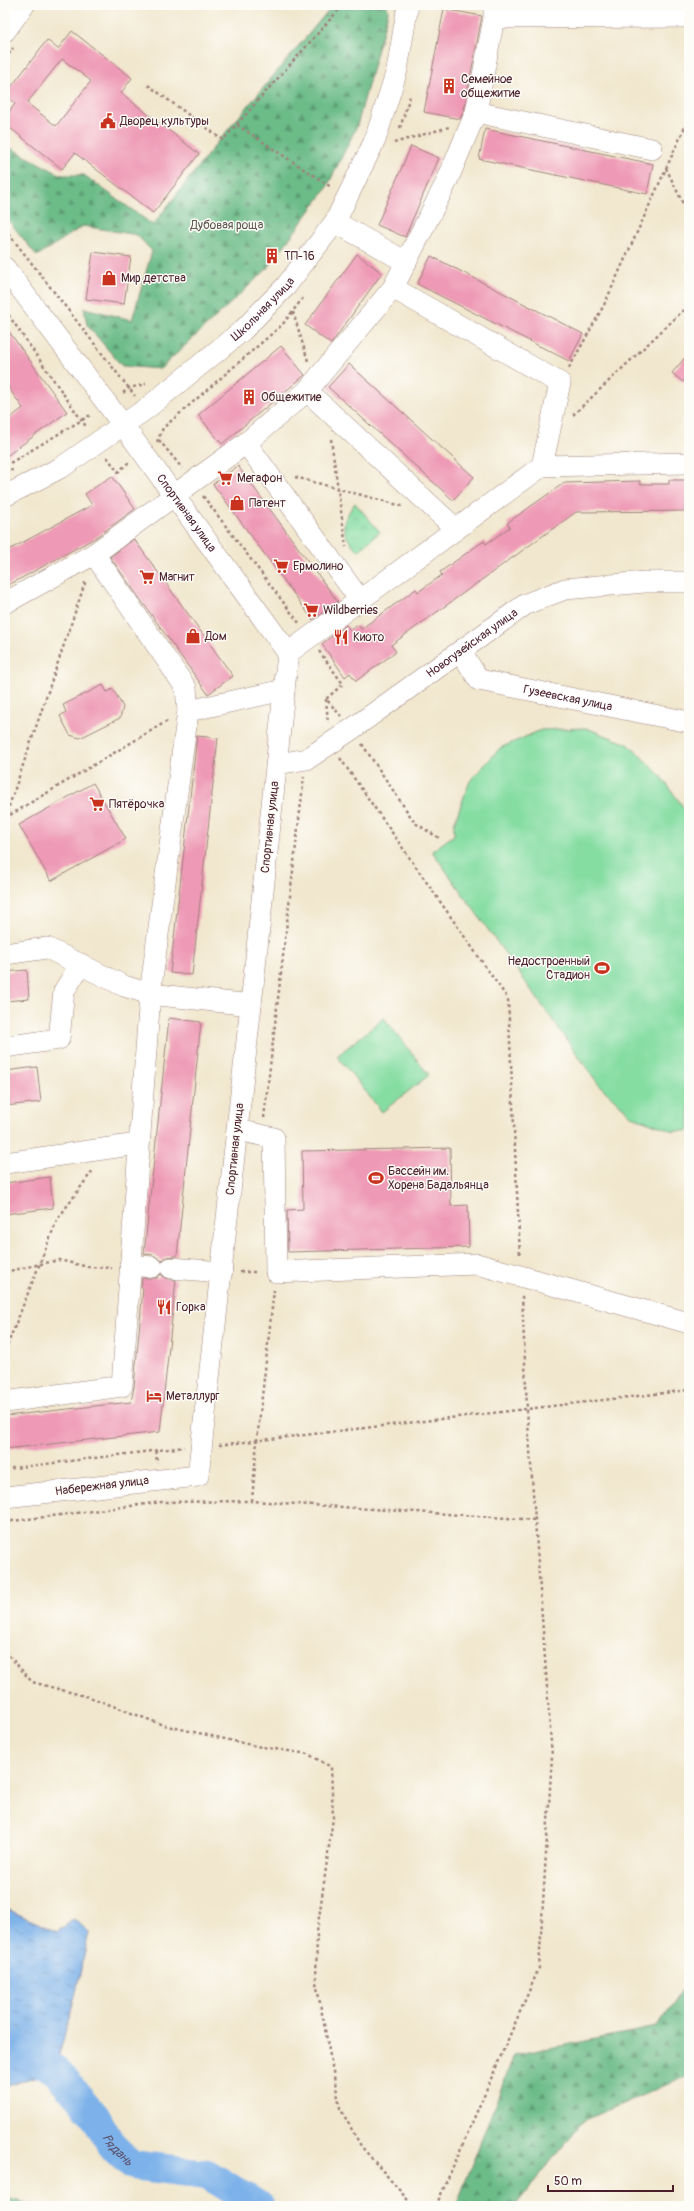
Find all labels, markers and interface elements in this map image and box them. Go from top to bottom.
place label: Семейное общежитие [461,72,520,101]
building icon: Семейное общежитие [440,77,458,95]
public building icon: Дворец культуры [99,112,117,130]
place label: Дворец культуры [119,114,209,129]
park label: Дубовая роща [190,218,264,233]
building icon: ТП-16 [263,247,281,265]
place label: ТП-16 [284,249,315,264]
shop icon: Мир детства [100,269,118,287]
place label: Мир детства [121,271,186,286]
street label: Школьная улица [228,274,298,344]
building icon: Общежитие [240,388,258,406]
place label: Общежитие [261,390,321,405]
supermarket icon: Мегафон [216,469,234,487]
street label: Спортивная улица [153,471,220,555]
place label: Мегафон [237,471,282,486]
shop icon: Патент [228,494,246,512]
place label: Патент [249,496,286,511]
supermarket icon: Ермолино [272,557,290,575]
place label: Ермолино [293,559,344,574]
supermarket icon: Магнит [138,568,156,586]
place label: Магнит [159,570,195,585]
supermarket icon: Wildberries [302,601,320,619]
place label: Wildberries [323,603,379,618]
street label: Новогузейская улица [423,605,521,681]
shop icon: Дом [184,627,202,645]
restaurant icon: Киото [332,628,350,646]
place label: Дом [204,629,227,644]
place label: Киото [353,630,385,645]
street label: Гузеевская улица [522,682,614,714]
street label: Спортивная улица [258,780,282,874]
supermarket icon: Пятёрочка [88,795,106,813]
place label: Пятёрочка [109,797,165,812]
place label: Недостроенный Стадион [507,954,590,983]
sports icon: Недостроенный Стадион [593,959,611,977]
street label: Спортивная улица [223,1102,247,1196]
place label: Бассейн им. Хорена Бадальянца [388,1164,489,1193]
sports icon: Бассейн им. Хорена Бадальянца [367,1169,385,1187]
restaurant icon: Горка [155,1298,173,1316]
place label: Горка [176,1300,206,1315]
hotel icon: Металлург [145,1387,163,1405]
place label: Металлург [166,1389,220,1404]
street label: Набережная улица [54,1473,150,1499]
water label: Рядань [98,2131,136,2170]
scale bar [548,2167,673,2193]
text: 50 m [554,2174,582,2189]

